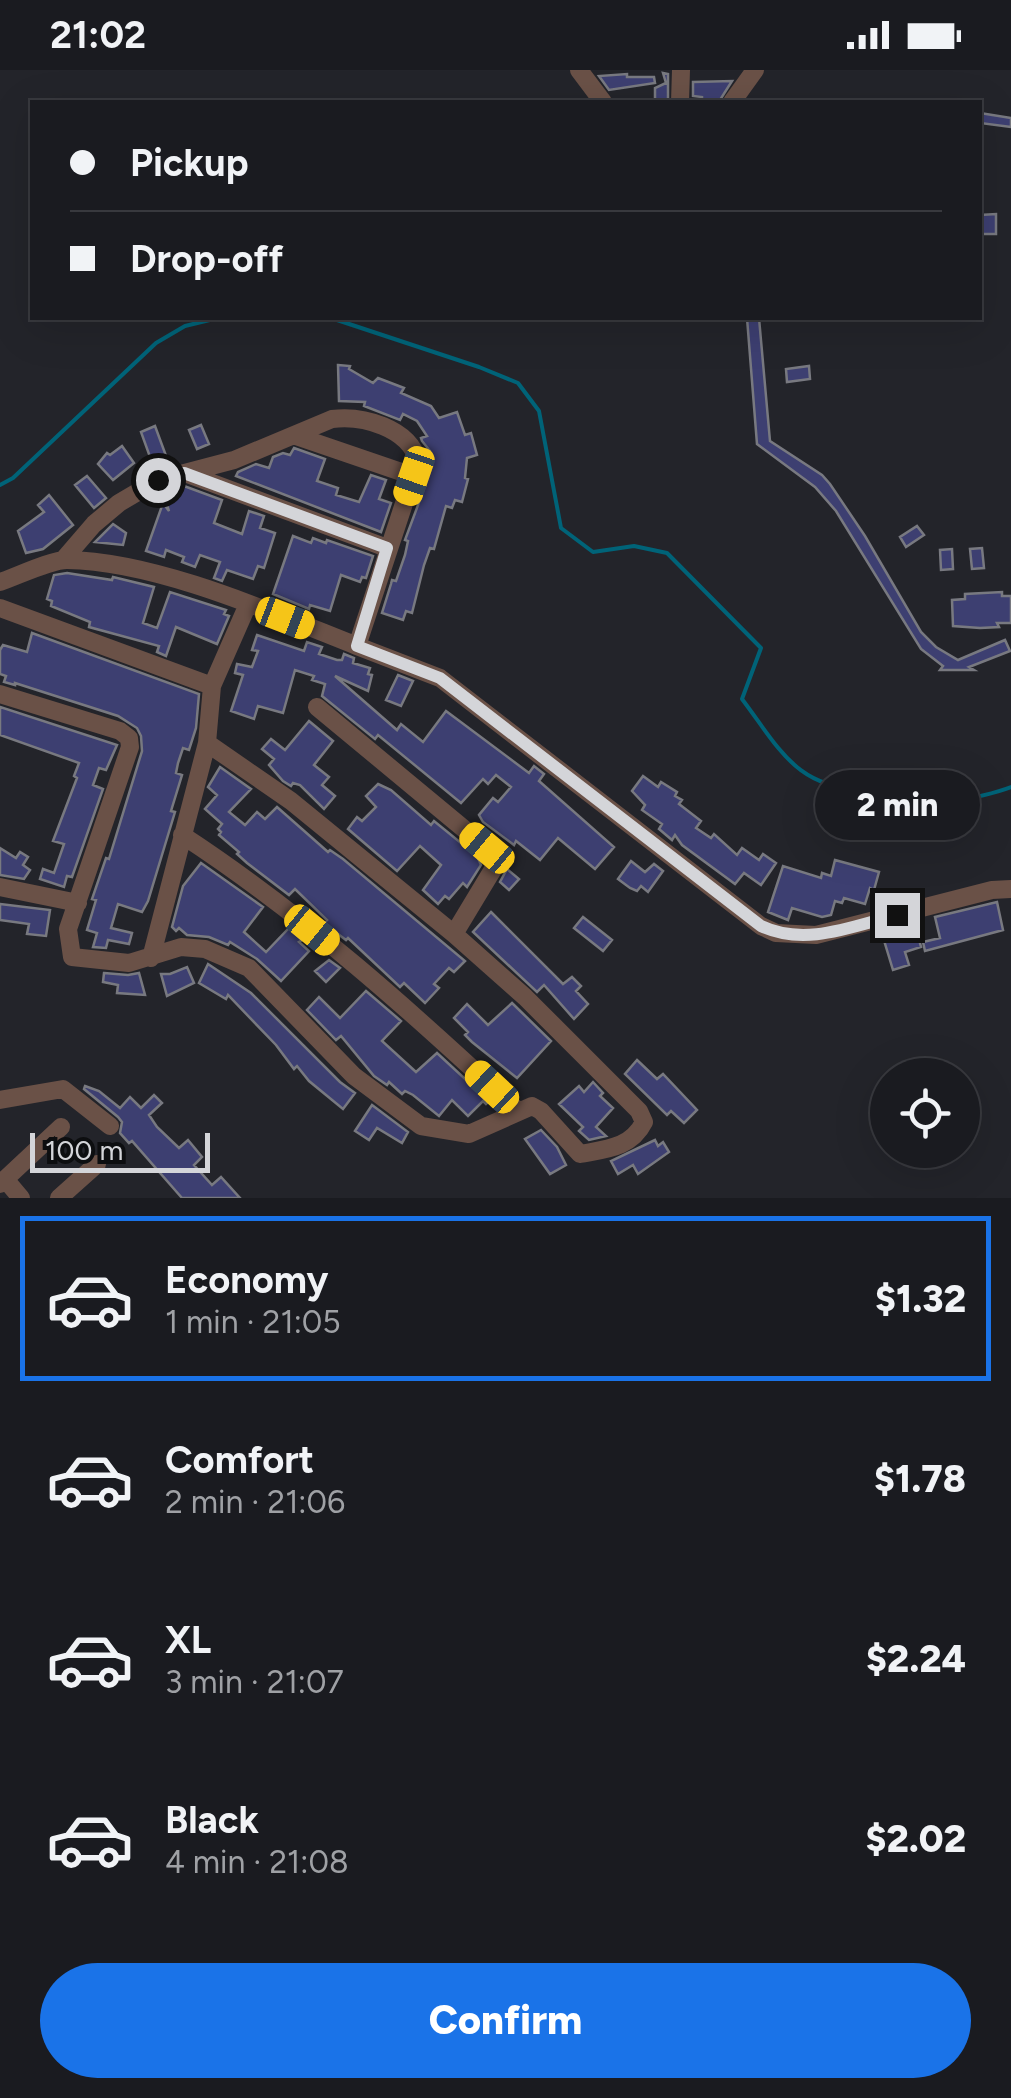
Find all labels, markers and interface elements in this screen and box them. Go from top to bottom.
text: 21:02 [50,12,146,58]
text: Pickup [130,140,248,186]
text: Drop-off [130,236,283,282]
car [390,443,438,509]
route start [136,458,181,503]
car [252,593,318,643]
callout: 2 min [814,770,980,840]
text: 2 min [857,786,938,824]
car [454,817,520,879]
route end [875,893,920,938]
car [279,899,345,961]
car [460,1056,524,1118]
map controls [870,1058,980,1168]
button: locate [870,1058,980,1168]
scale bar [30,1128,210,1172]
text: 100 m [45,1133,123,1167]
icon: car [45,1254,135,1344]
text: Economy [165,1257,328,1303]
text: $1.32 [875,1276,966,1322]
text: 1 min · 21:05 [165,1303,341,1341]
icon: car [45,1434,135,1524]
text: Comfort [165,1437,314,1483]
text: $1.78 [874,1456,966,1502]
text: 2 min · 21:06 [165,1483,345,1521]
icon: car [45,1614,135,1704]
text: XL [165,1617,211,1663]
text: $2.24 [866,1636,966,1682]
text: 3 min · 21:07 [165,1663,344,1701]
icon: car [45,1794,135,1884]
text: Black [165,1797,259,1843]
text: $2.02 [865,1816,966,1862]
text: 4 min · 21:08 [165,1843,349,1881]
button: Confirm [40,1963,971,2078]

